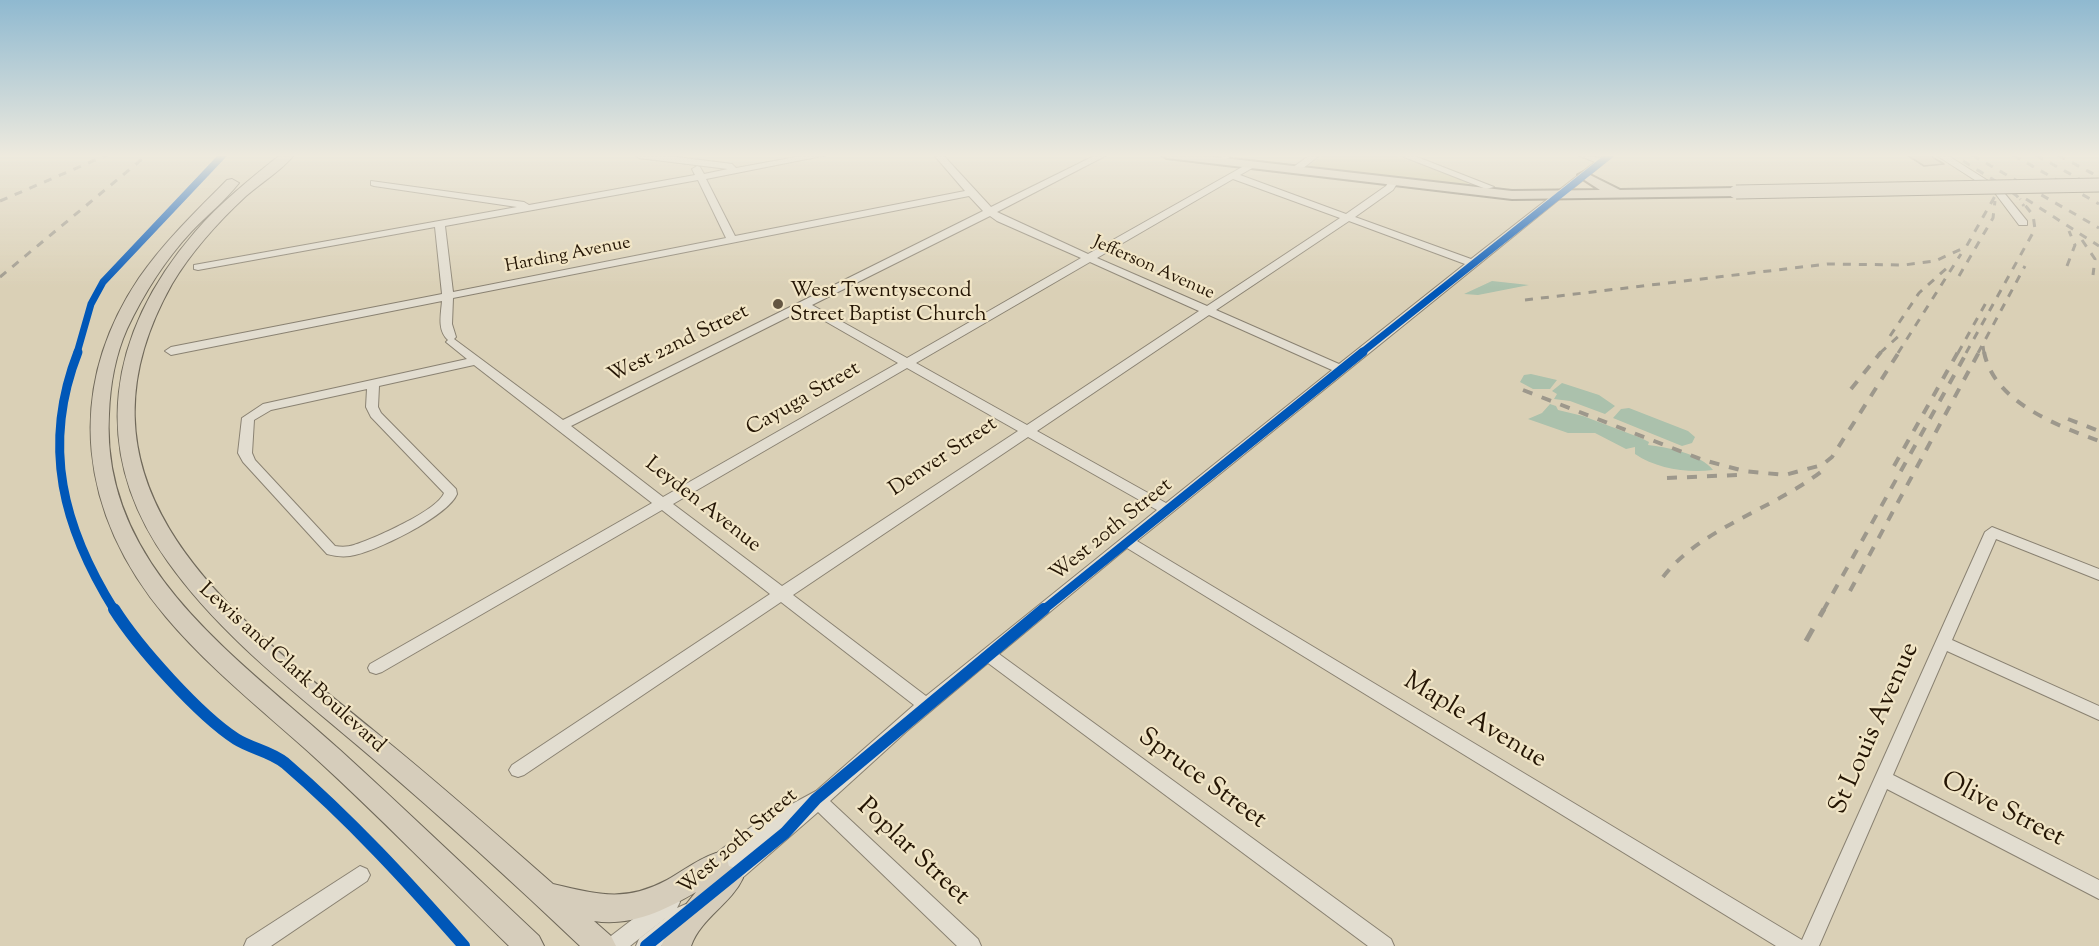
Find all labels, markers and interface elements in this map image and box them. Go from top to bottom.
street label: Harding Avenue [503,233,633,279]
street label: Jefferson Avenue [1089,233,1217,305]
place label: West Twentysecond Street Baptist Church [790,279,987,329]
marker: West Twentysecond Street Baptist Church [771,297,785,311]
street label: West 22nd Street [605,300,753,390]
street label: Cayuga Street [743,357,865,443]
street label: Denver Street [885,413,1003,503]
street label: Leyden Avenue [639,453,765,559]
street label: West 20th Street [1046,474,1178,588]
street label: Lewis and Clark Boulevard [192,578,390,760]
street label: St Louis Avenue [1824,638,1928,820]
street label: Maple Avenue [1397,667,1551,777]
street label: Spruce Street [1131,723,1271,837]
street label: Olive Street [1935,767,2069,855]
street label: West 20th Street [674,784,804,902]
street label: Poplar Street [849,793,975,913]

